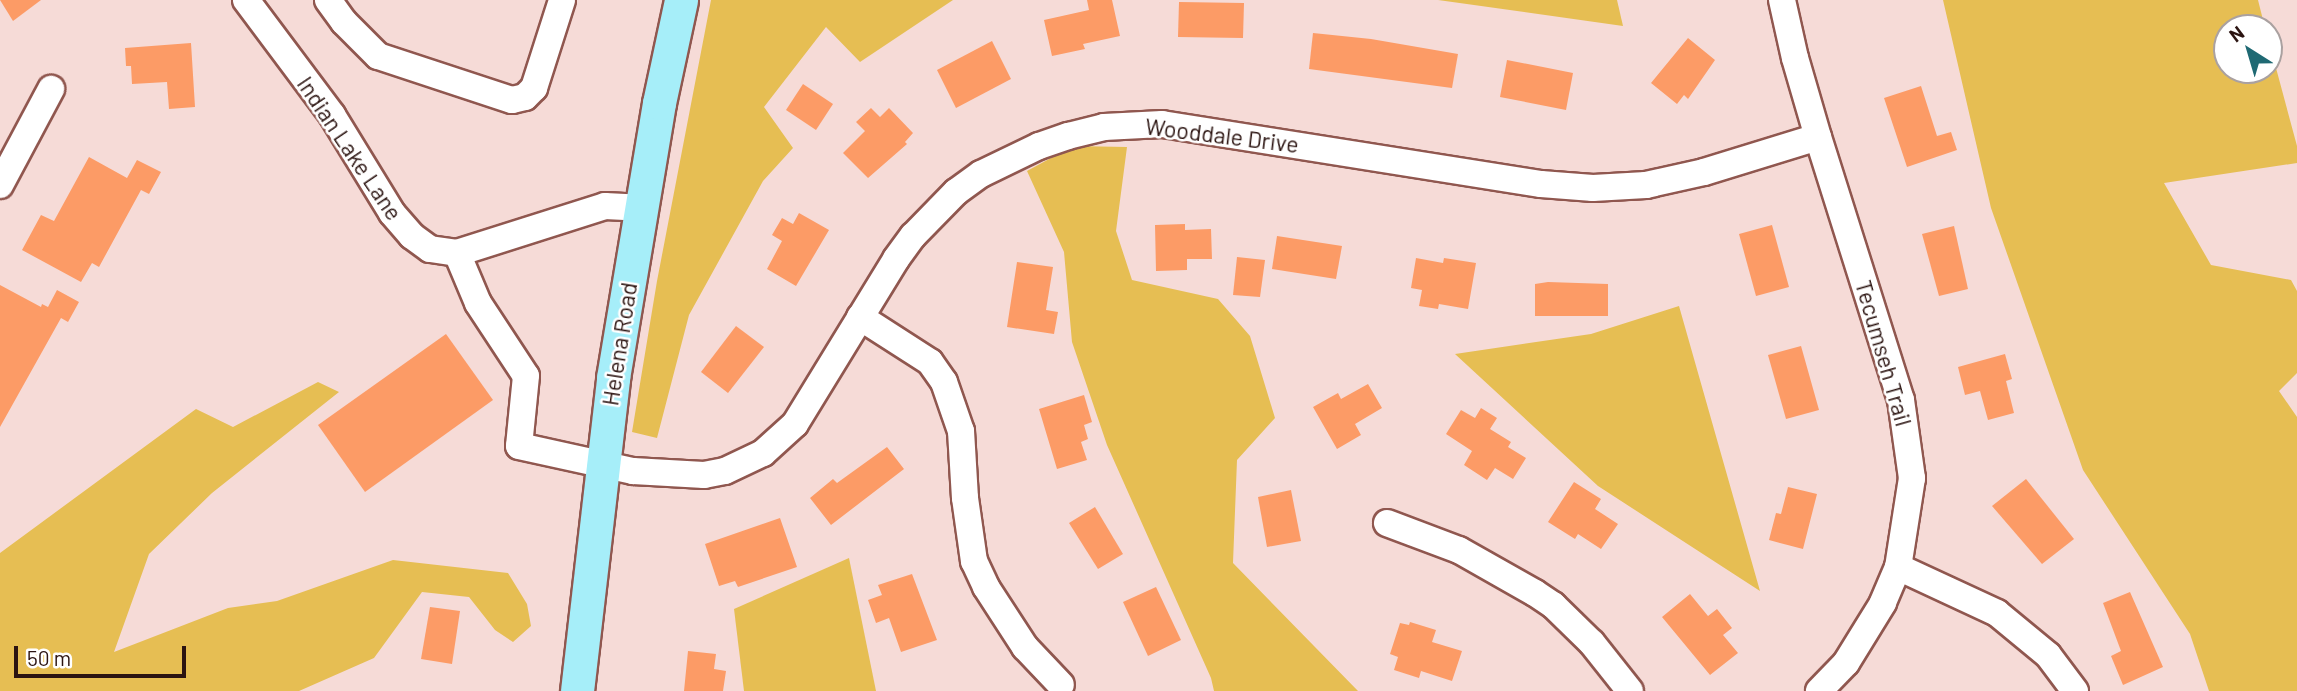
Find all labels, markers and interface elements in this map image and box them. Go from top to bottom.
north arrow [2213,14,2283,84]
text: N [2224,20,2248,46]
street label: Indian Lake Lane [292,71,408,225]
street label: Wooddale Drive [1144,112,1300,158]
street label: Tecumseh Trail [1850,277,1918,429]
street label: Helena Road [596,280,642,408]
scale bar [18,632,189,676]
text: 50 m [27,645,71,670]

